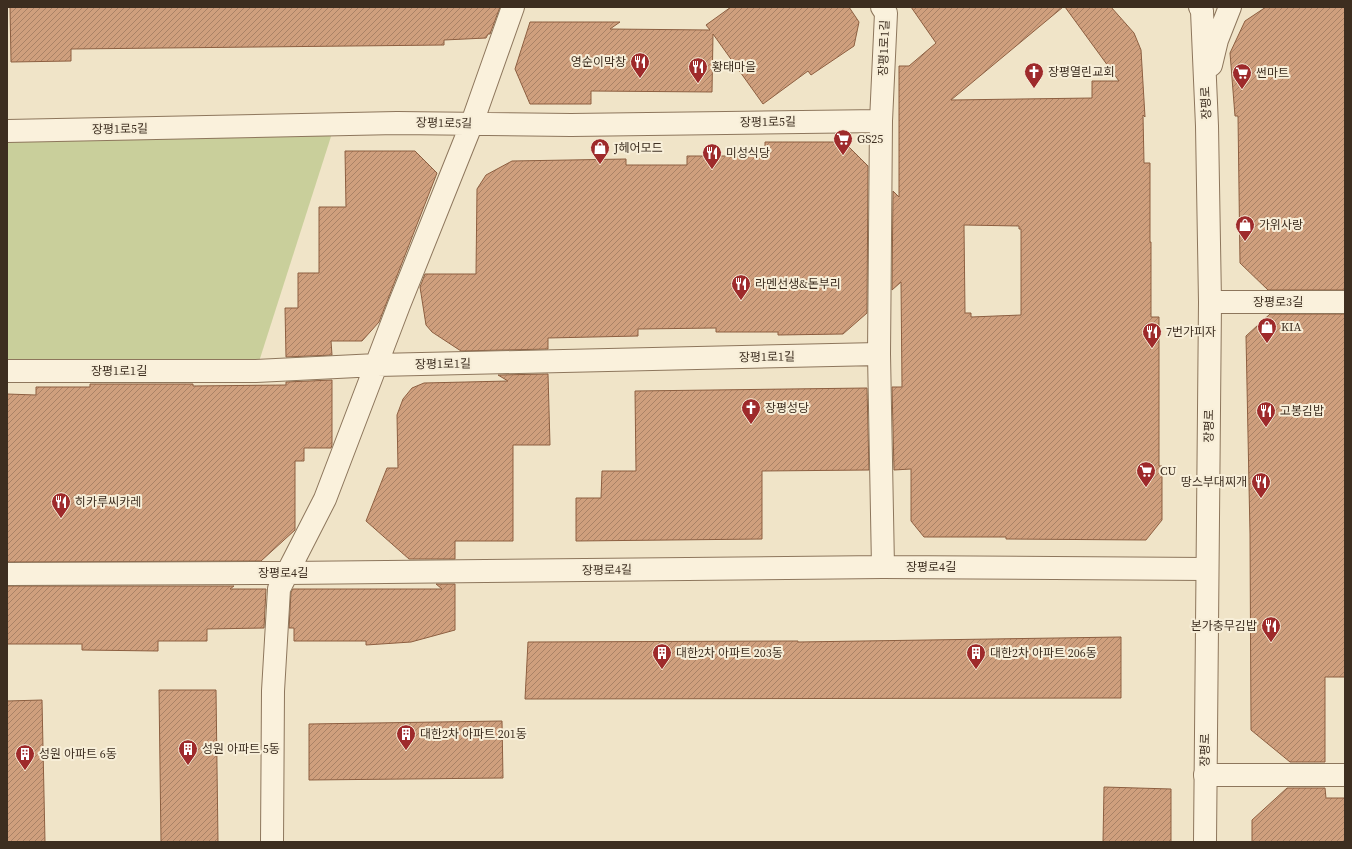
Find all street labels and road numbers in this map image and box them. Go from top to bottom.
street label: 장평1로1길 [875,20,893,76]
street label: 장평로 [1197,86,1215,120]
street label: 장평1로5길 [740,114,796,130]
street label: 장평1로5길 [416,115,472,131]
street label: 장평1로5길 [92,121,148,137]
street label: 장평로3길 [1253,294,1303,310]
street label: 장평1로1길 [739,349,795,365]
street label: 장평1로1길 [415,356,471,372]
street label: 장평1로1길 [91,363,147,379]
street label: 장평로 [1201,409,1217,443]
street label: 장평로4길 [906,559,956,575]
street label: 장평로4길 [582,562,632,578]
street label: 장평로4길 [258,565,308,581]
street label: 장평로 [1197,733,1213,767]

